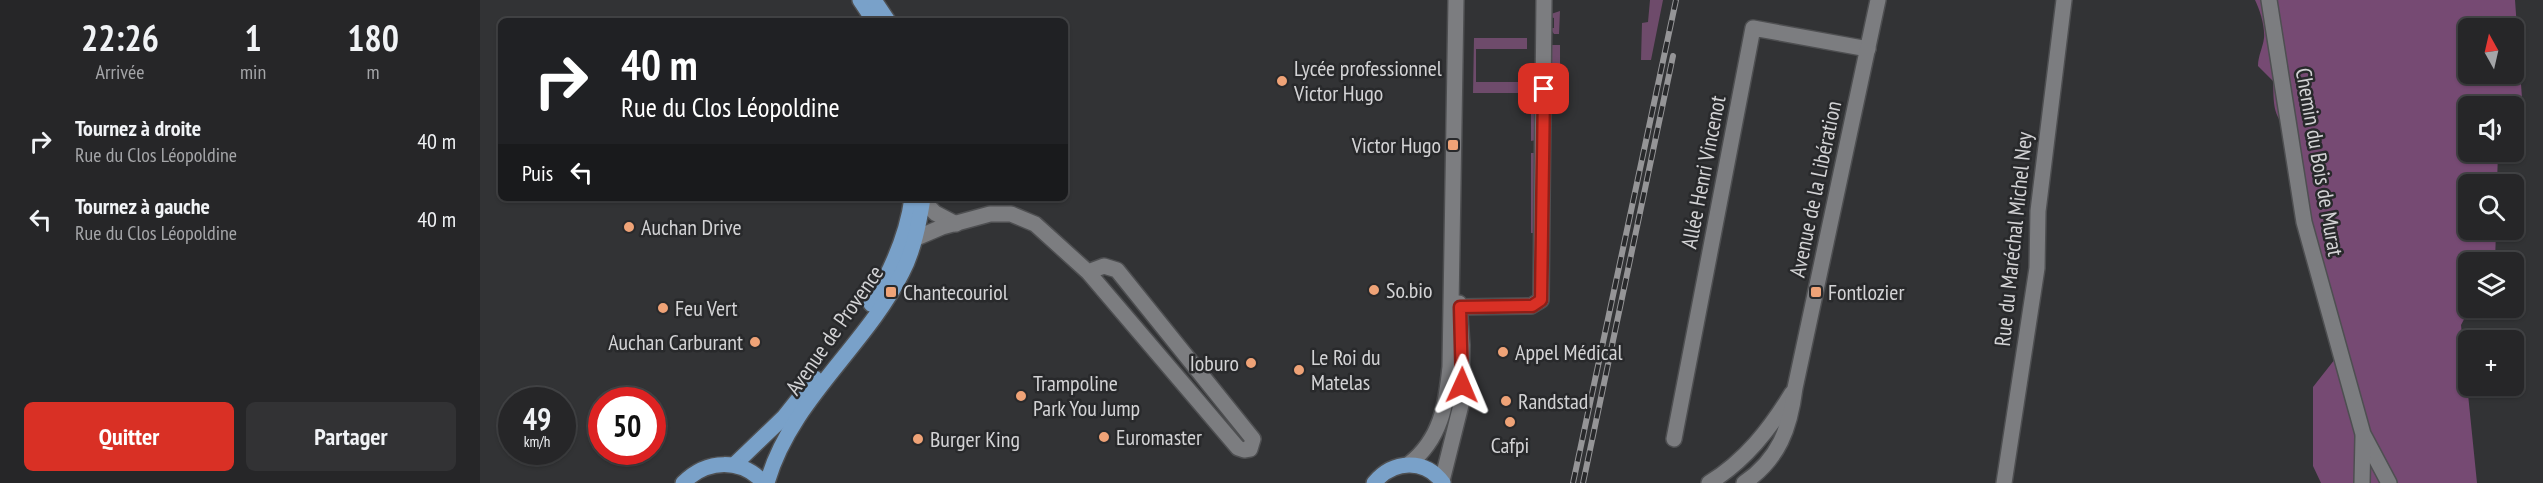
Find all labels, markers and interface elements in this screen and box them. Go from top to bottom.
text: 22:26 [81,14,159,61]
text: 1 [244,14,262,61]
text: 180 [347,14,399,61]
north arrow [2458,18,2524,84]
map controls [2458,18,2524,396]
text: 40 m [621,37,698,92]
icon: right [522,42,600,120]
place label: Lycée professionnel Victor Hugo [1293,54,1443,107]
text: Arrivée [96,59,144,85]
text: min [240,59,266,85]
text: m [367,59,380,85]
pin [1518,63,1569,114]
street label: Chemin du Bois de Murat [2290,66,2350,258]
icon: arrive [1527,72,1560,105]
marker: Lycée professionnel Victor Hugo [1275,74,1289,88]
text: Rue du Clos Léopoldine [621,90,840,124]
street label: Allée Henri Vincenot [1674,93,1732,251]
button: sound [2458,96,2524,162]
street label: Avenue de la Libération [1783,98,1847,280]
text: Tournez à droite [75,114,201,142]
icon: right [24,125,57,158]
text: 40 m [417,127,456,155]
street label: Rue du Maréchal Michel Ney [1988,130,2038,348]
place label: Victor Hugo [1351,131,1441,159]
marker: Victor Hugo [1446,138,1460,152]
text: Rue du Clos Léopoldine [75,142,237,168]
icon: left [565,156,598,189]
text: Puis [522,159,553,187]
button: search [2458,174,2524,240]
text: Tournez à gauche [75,192,210,220]
icon: left [24,203,57,236]
text: 40 m [417,205,456,233]
place label: Auchan Drive [641,213,742,241]
text: Rue du Clos Léopoldine [75,220,237,246]
marker: Auchan Drive [622,220,636,234]
button: layers [2458,252,2524,318]
street label: Avenue de Provence [779,260,889,400]
place label: So.bio [1386,276,1433,304]
place label: Chantecouriol [903,278,1009,306]
place label: Fontlozier [1828,278,1904,306]
marker: So.bio [1367,283,1381,297]
marker: Chantecouriol [884,285,898,299]
marker: Fontlozier [1809,285,1823,299]
place label: Feu Vert [675,294,738,322]
marker: Feu Vert [656,301,670,315]
place label: Auchan Carburant [608,328,743,356]
button: + [2458,330,2524,396]
marker: Auchan Carburant [748,335,762,349]
place label: Appel Médical [1515,338,1623,366]
place label: Le Roi du Matelas [1311,343,1381,396]
marker: Appel Médical [1496,345,1510,359]
place label: Ioburo [1190,349,1239,377]
position arrow [1430,353,1494,417]
marker: Ioburo [1244,356,1258,370]
marker: Le Roi du Matelas [1292,363,1306,377]
place label: Trampoline Park You Jump [1033,369,1140,422]
speed limit sign: 50 [588,387,666,465]
place label: Randstad [1518,387,1588,415]
marker: Trampoline Park You Jump [1014,389,1028,403]
marker: Randstad [1499,394,1513,408]
text: 49 [523,399,551,438]
button: Quitter [24,402,234,471]
button: Partager [246,402,456,471]
marker: Cafpi [1503,415,1517,429]
place label: Euromaster [1116,423,1202,451]
place label: Burger King [930,425,1020,453]
marker: Euromaster [1097,430,1111,444]
place label: Cafpi [1491,431,1529,459]
text: km/h [524,432,550,451]
marker: Burger King [911,432,925,446]

